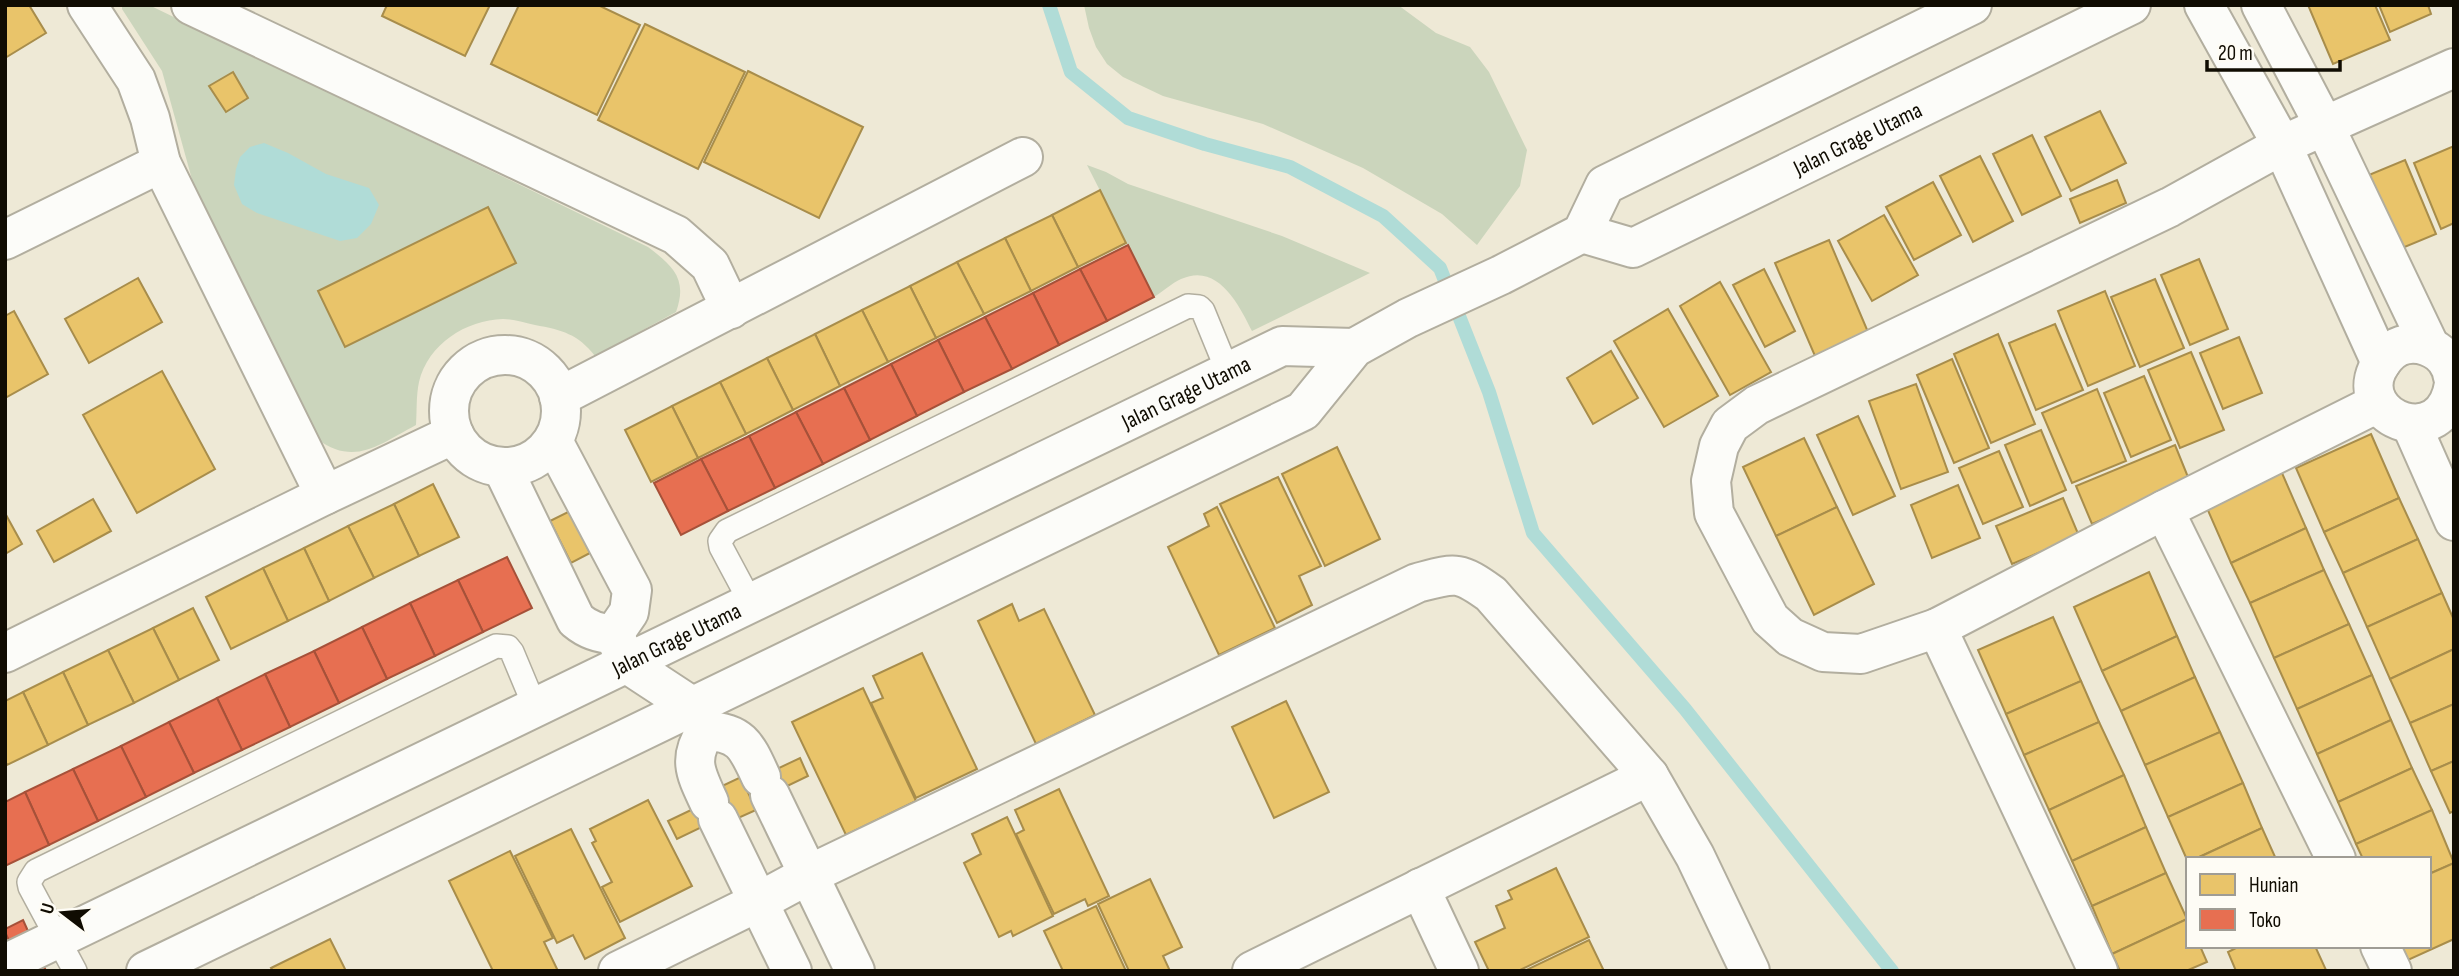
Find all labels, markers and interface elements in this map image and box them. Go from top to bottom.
scale bar [2207,28,2340,72]
text: 20 m [2218,41,2253,66]
street label: Jalan Grage Utama [1788,96,1927,183]
street label: Jalan Grage Utama [1117,350,1255,437]
street label: Jalan Grage Utama [607,597,746,683]
legend [2186,857,2431,948]
text: Hunian [2249,873,2298,898]
north arrow [28,878,98,948]
text: U [36,901,61,917]
text: Toko [2249,908,2281,933]

